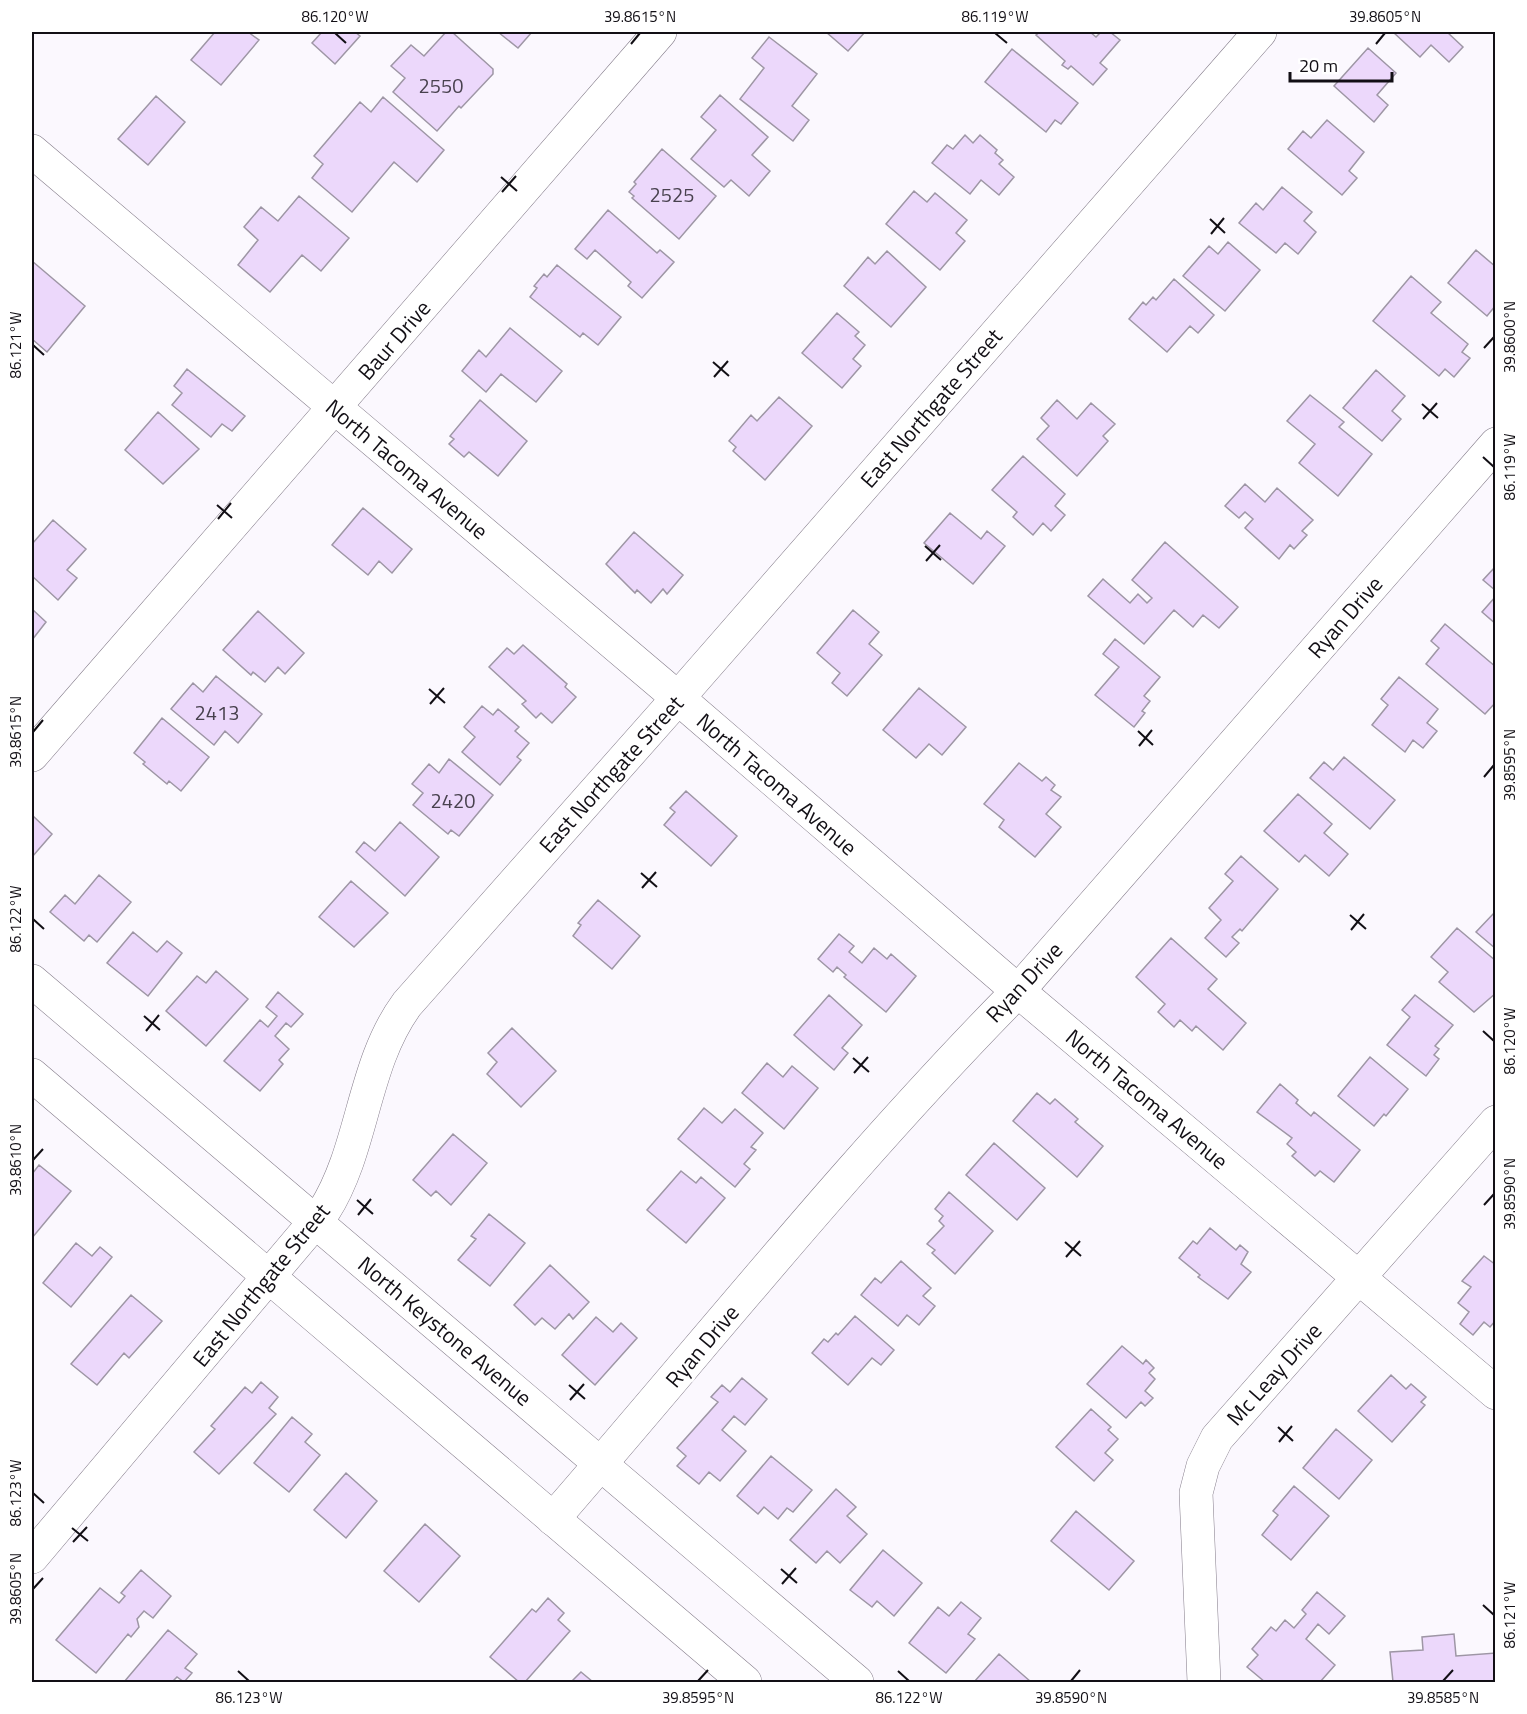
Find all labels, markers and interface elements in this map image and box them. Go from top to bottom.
text: 86.120°W [302,5,368,28]
text: 39.8615°N [604,5,676,28]
text: 86.119°W [962,5,1028,28]
text: 39.8605°N [1349,5,1421,28]
scale bar [1290,45,1392,83]
text: 20 m [1299,52,1338,79]
house number: 2550 [419,70,463,101]
house number: 2525 [650,179,694,210]
street label: Baur Drive [349,292,439,388]
text: 39.8600°N [1498,301,1521,373]
text: 86.121°W [4,312,27,378]
street label: East Northgate Street [852,320,1010,495]
street label: North Tacoma Avenue [318,391,496,547]
text: 86.119°W [1498,434,1521,500]
street label: Ryan Drive [1299,568,1391,666]
street label: East Northgate Street [531,687,691,861]
text: 39.8615°N [4,696,27,768]
house number: 2413 [195,697,239,728]
street label: North Tacoma Avenue [689,705,865,863]
text: 39.8595°N [1498,729,1521,801]
house number: 2420 [431,785,475,816]
text: 86.122°W [4,886,27,952]
street label: Ryan Drive [978,934,1070,1030]
text: 86.120°W [1498,1008,1521,1074]
street label: North Tacoma Avenue [1058,1021,1236,1177]
text: 39.8610°N [4,1124,27,1196]
text: 39.8590°N [1498,1158,1521,1230]
street label: East Northgate Street [184,1196,338,1374]
street label: North Keystone Avenue [351,1248,539,1414]
street label: Ryan Drive [657,1297,747,1395]
street label: Mc Leay Drive [1218,1315,1330,1433]
text: 86.123°W [4,1460,27,1526]
text: 39.8605°N [4,1553,27,1625]
text: 86.121°W [1498,1582,1521,1648]
text: 86.123°W [216,1686,282,1709]
text: 39.8595°N [662,1686,734,1709]
text: 86.122°W [876,1686,942,1709]
text: 39.8590°N [1035,1686,1107,1709]
text: 39.8585°N [1407,1686,1479,1709]

